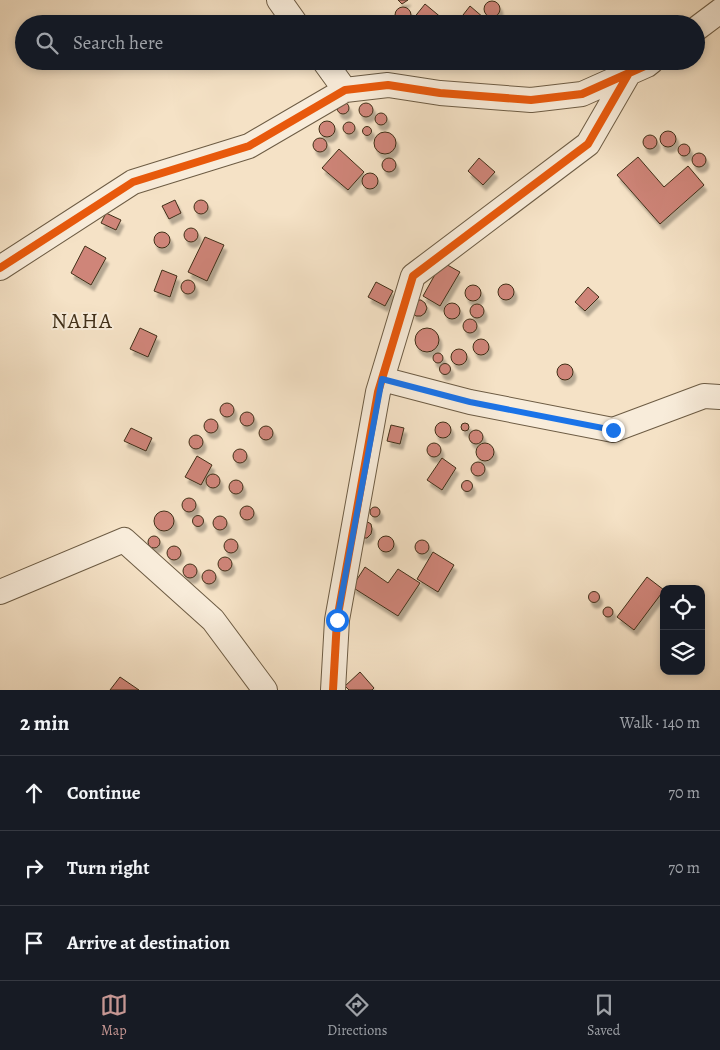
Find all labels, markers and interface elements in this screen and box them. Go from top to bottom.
search box [15,15,705,70]
icon: search [33,29,61,57]
text: Search here [73,30,163,56]
district label: NAHA [51,306,113,336]
route end [602,419,625,442]
map controls [660,585,705,675]
button: locate [660,585,705,630]
route start [326,609,349,632]
button: layers [660,630,705,675]
text: 2 min [20,709,69,737]
text: Walk · 140 m [620,712,700,734]
icon: ahead [20,779,48,807]
text: Continue [67,780,141,806]
text: 70 m [668,782,700,804]
icon: right [20,854,48,882]
text: Turn right [67,855,149,881]
text: 70 m [668,857,700,879]
icon: arrive [20,929,48,957]
text: Arrive at destination [67,930,230,956]
tab: Map [100,991,128,1040]
tab: Directions [327,991,387,1040]
tab: Saved [587,991,620,1040]

